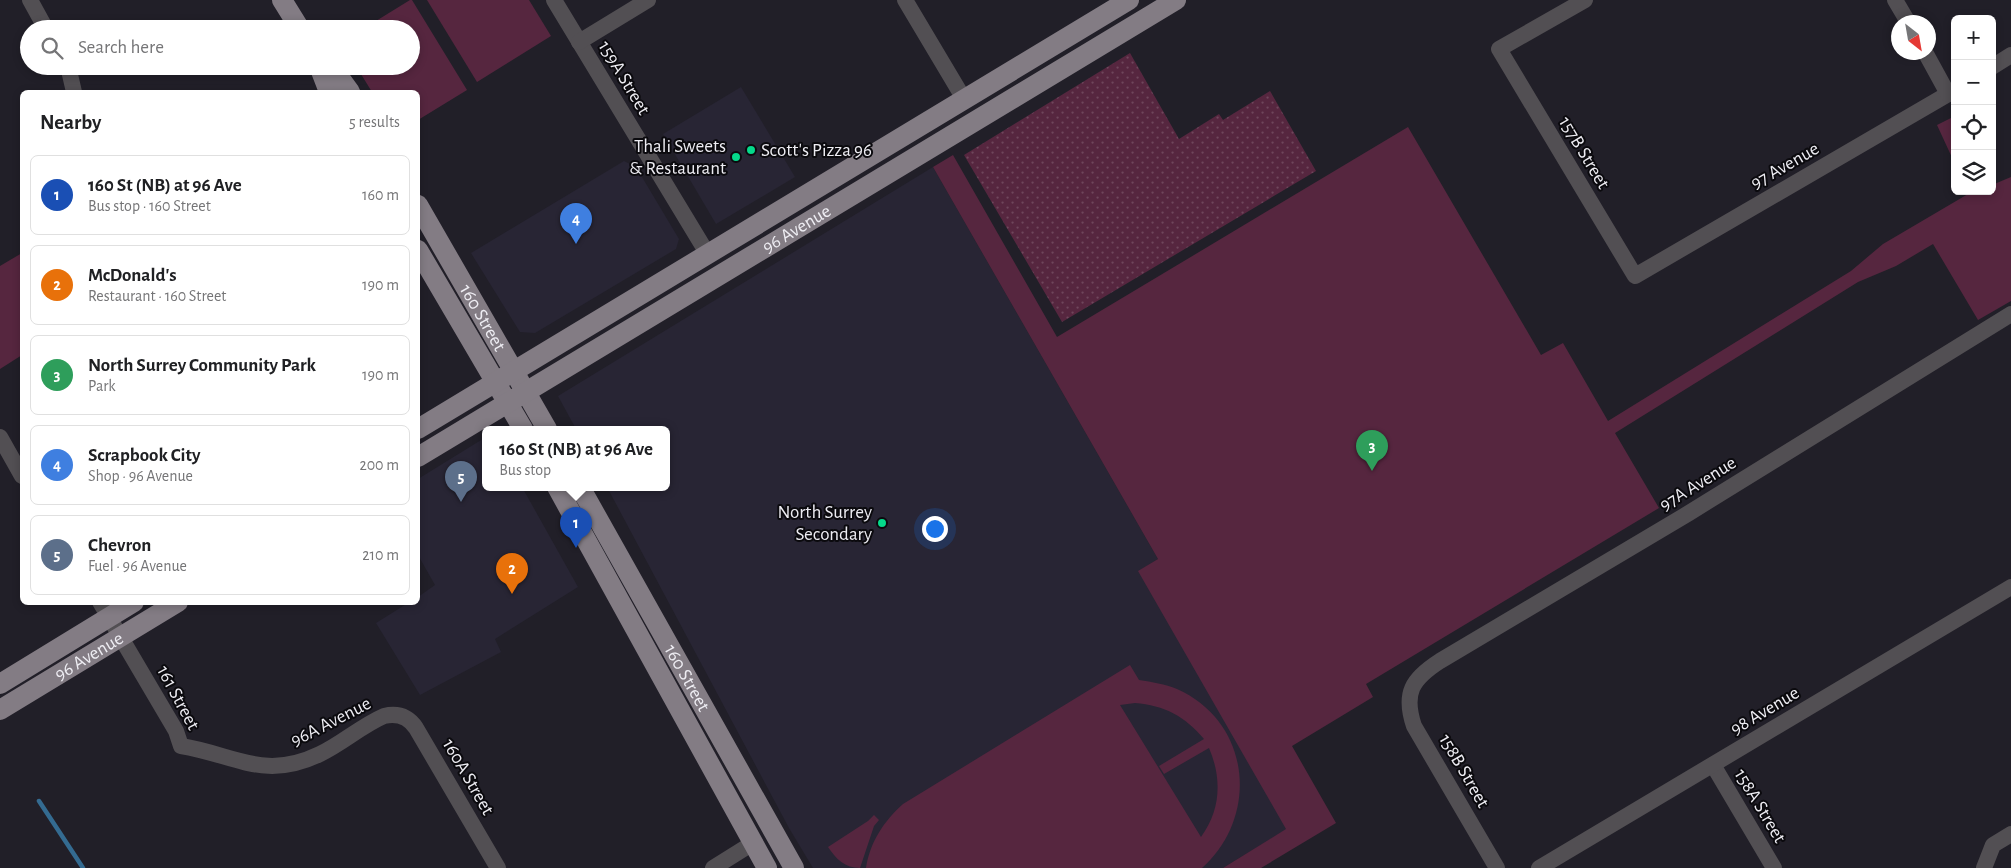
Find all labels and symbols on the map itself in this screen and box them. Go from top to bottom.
north arrow [1891,15,1936,60]
street label: 159A Street [595,38,653,118]
street label: 157B Street [1555,114,1613,192]
place label: Thali Sweets & Restaurant [629,137,726,178]
street label: 97 Avenue [1748,139,1822,193]
place label: Scott's Pizza 96 [761,141,872,160]
marker: Scott's Pizza 96 [745,144,757,156]
marker: Thali Sweets & Restaurant [730,151,742,163]
street label: 96 Avenue [759,201,834,257]
pin: 4 [560,203,592,244]
street label: 160 Street [456,281,509,354]
pin: 3 [1356,430,1388,471]
street label: 97A Avenue [1656,453,1740,515]
pin: 5 [445,461,477,502]
place label: North Surrey Secondary [777,503,872,544]
pin: 1 [560,507,592,548]
your location [922,516,948,542]
marker: North Surrey Secondary [876,517,888,529]
pin: 2 [496,553,528,594]
street label: 96 Avenue [51,628,127,684]
street label: 160 Street [661,641,714,715]
street label: 161 Street [153,663,203,733]
street label: 98 Avenue [1727,683,1803,739]
street label: 96A Avenue [288,694,374,750]
street label: 158B Street [1435,731,1493,811]
street label: 160A Street [439,736,497,818]
street label: 158A Street [1731,766,1789,846]

